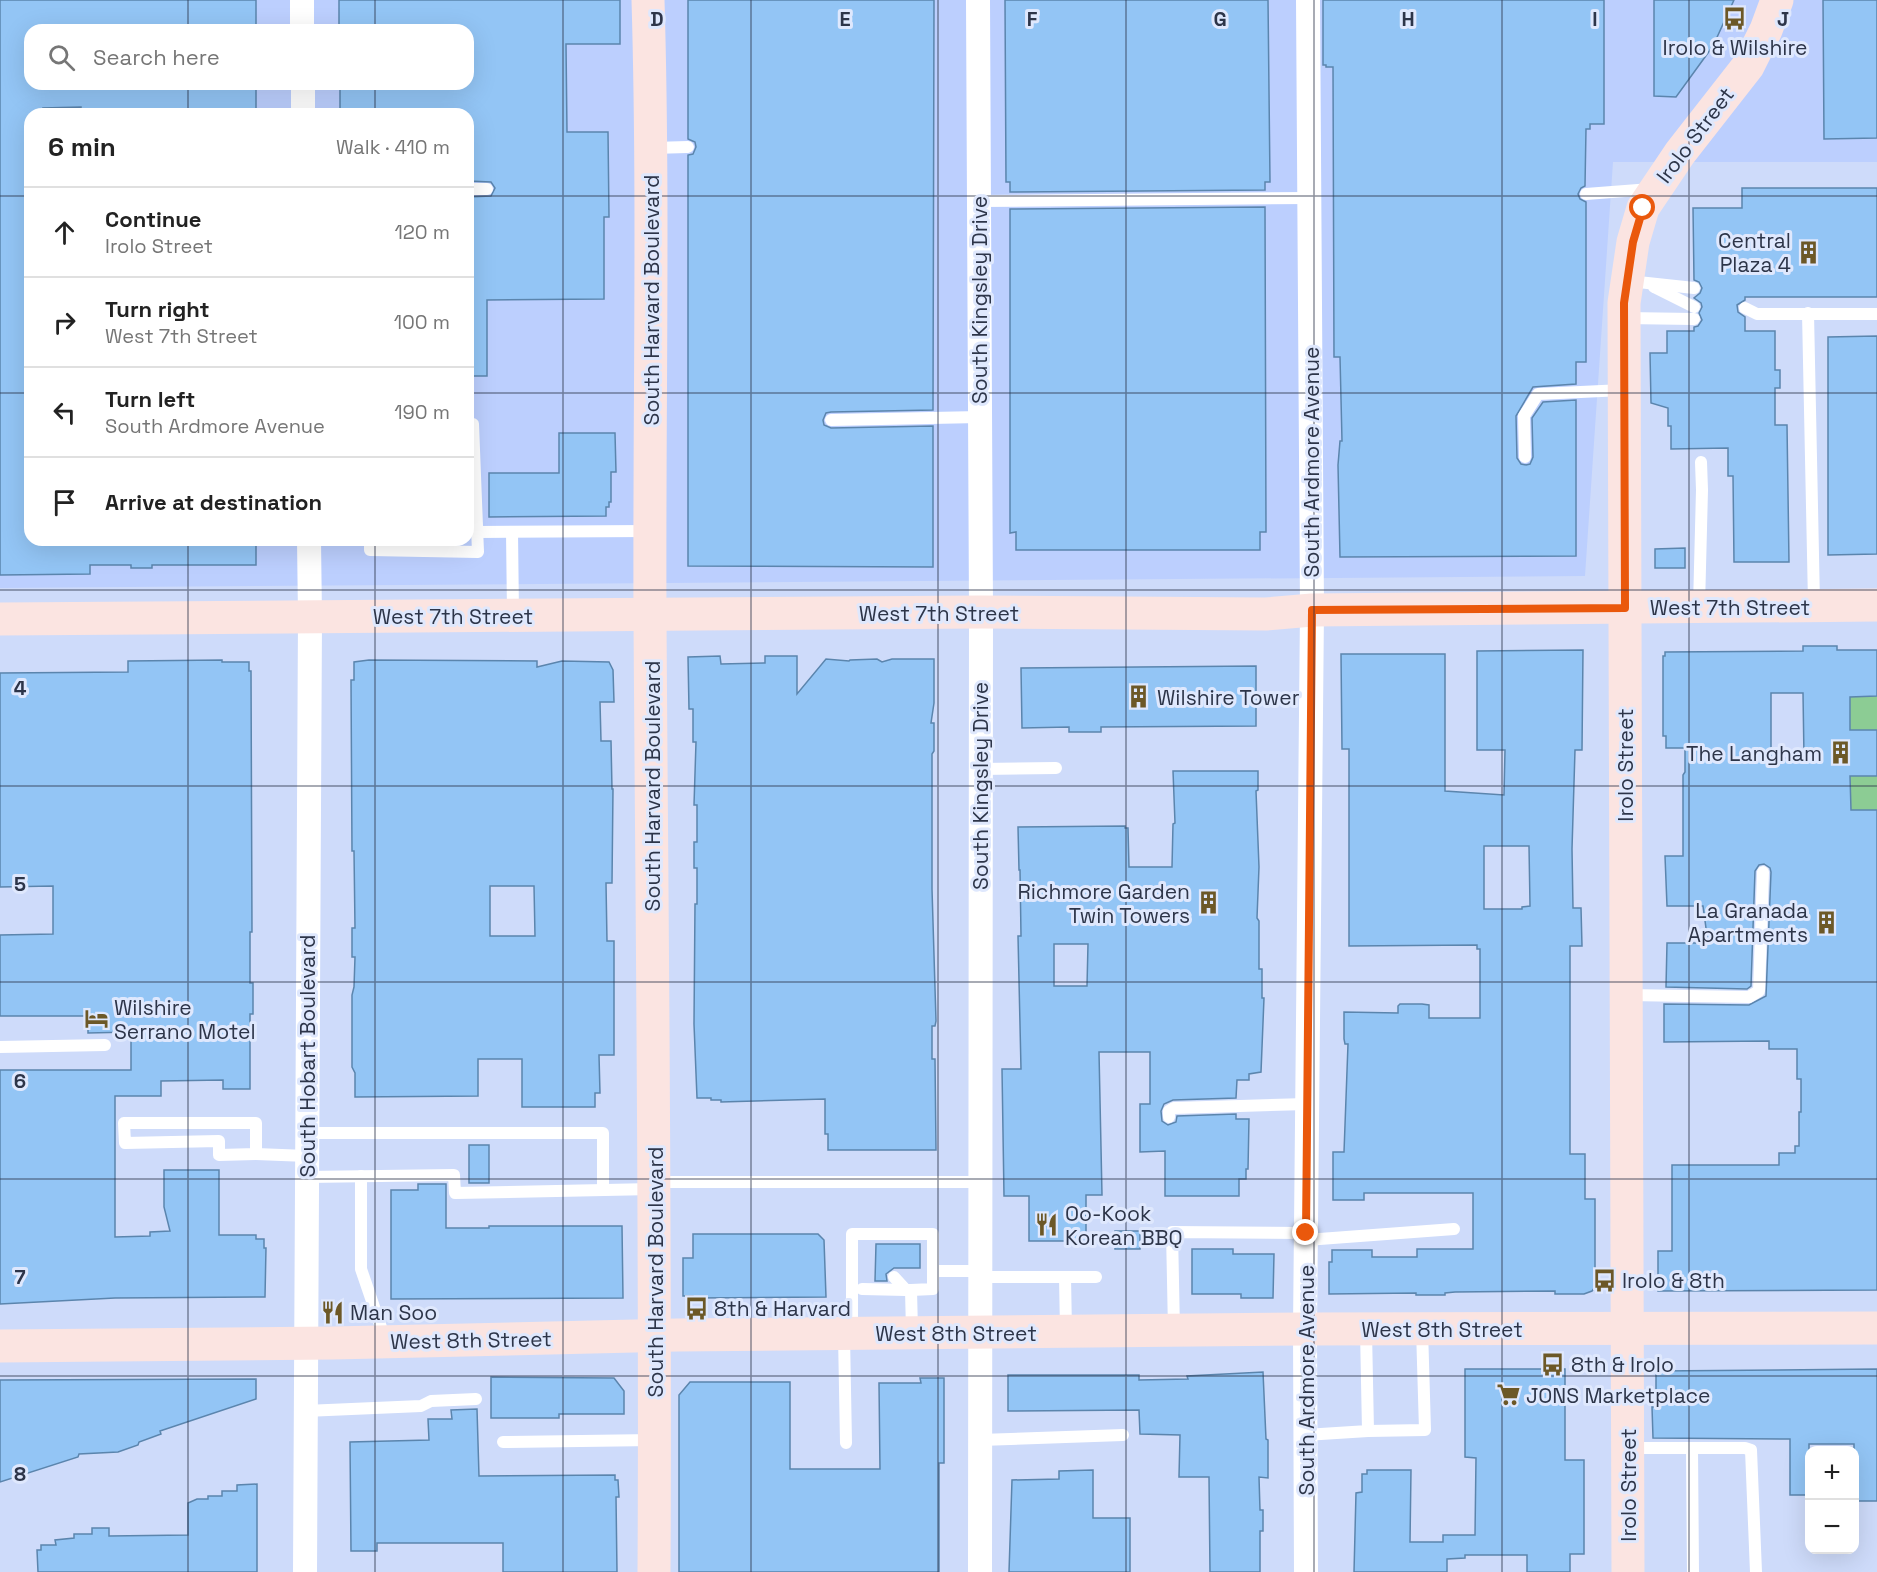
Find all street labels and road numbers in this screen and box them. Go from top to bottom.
street label: Irolo Street [1650,82,1740,188]
street label: South Harvard Boulevard [638,175,665,425]
street label: South Kingsley Drive [966,196,993,404]
street label: South Ardmore Avenue [1298,347,1325,577]
street label: West 7th Street [1650,594,1810,621]
street label: West 7th Street [859,600,1019,627]
street label: West 7th Street [373,603,533,630]
street label: South Harvard Boulevard [639,661,666,911]
street label: South Kingsley Drive [967,682,994,890]
street label: Irolo Street [1612,708,1639,822]
street label: South Hobart Boulevard [294,935,321,1177]
street label: South Harvard Boulevard [642,1147,669,1397]
street label: South Ardmore Avenue [1293,1265,1320,1495]
street label: West 8th Street [1361,1316,1523,1343]
street label: West 8th Street [875,1320,1037,1347]
street label: West 8th Street [390,1325,552,1355]
street label: Irolo Street [1615,1428,1642,1542]

